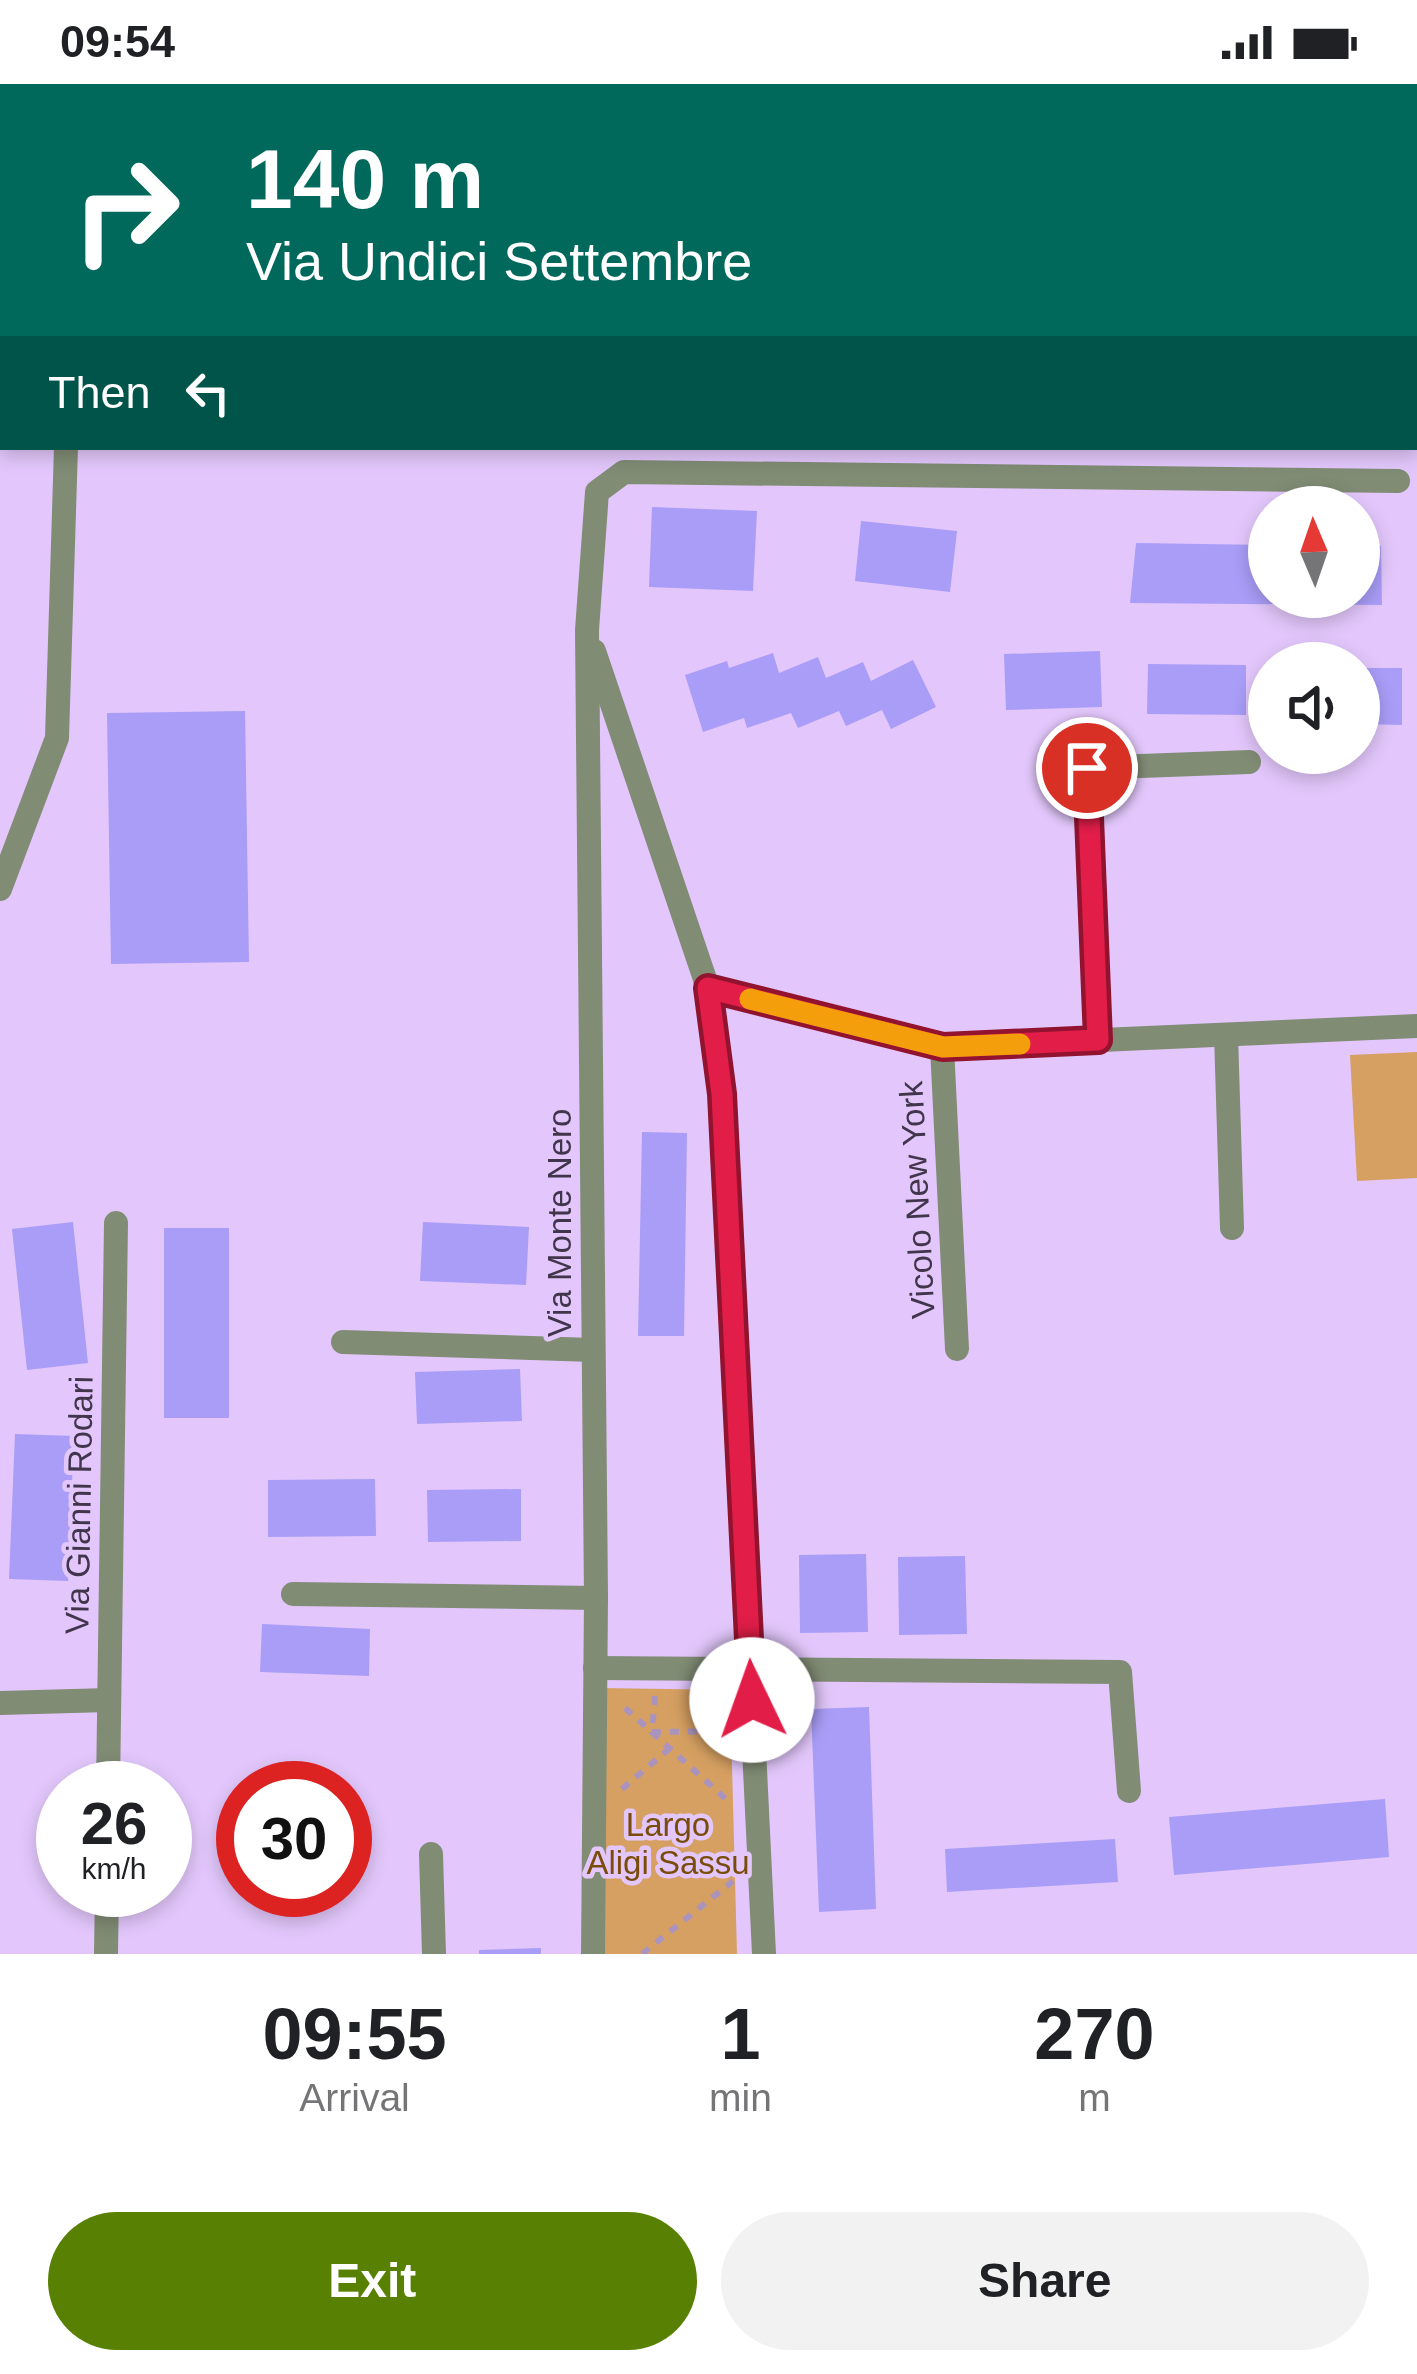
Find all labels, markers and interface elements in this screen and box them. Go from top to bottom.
text: 09:54 [60,16,175,67]
icon: right [48,132,204,288]
text: 140 m [246,132,484,226]
text: Via Undici Settembre [246,231,752,291]
icon: left [175,360,241,426]
text: Then [48,367,151,418]
north arrow [1248,486,1380,618]
map controls [1248,486,1380,774]
button: sound [1248,642,1380,774]
pin [1036,717,1138,819]
icon: arrive [1054,735,1120,801]
street label: Vicolo New York [892,1080,942,1320]
street label: Via Monte Nero [541,1109,578,1337]
street label: Via Gianni Rodari [58,1376,100,1634]
position arrow [689,1637,815,1763]
speed limit sign: 30 [216,1761,372,1917]
text: 26 [81,1790,147,1857]
park label: Largo Aligi Sassu [586,1806,750,1881]
text: km/h [81,1852,147,1885]
text: 09:55 [262,1994,447,2074]
text: 1 [720,1994,761,2074]
text: 270 [1034,1994,1155,2074]
text: Arrival [299,2076,410,2119]
text: min [709,2076,772,2119]
text: m [1078,2076,1111,2119]
button: Exit [48,2212,697,2350]
button: Share [721,2212,1369,2350]

